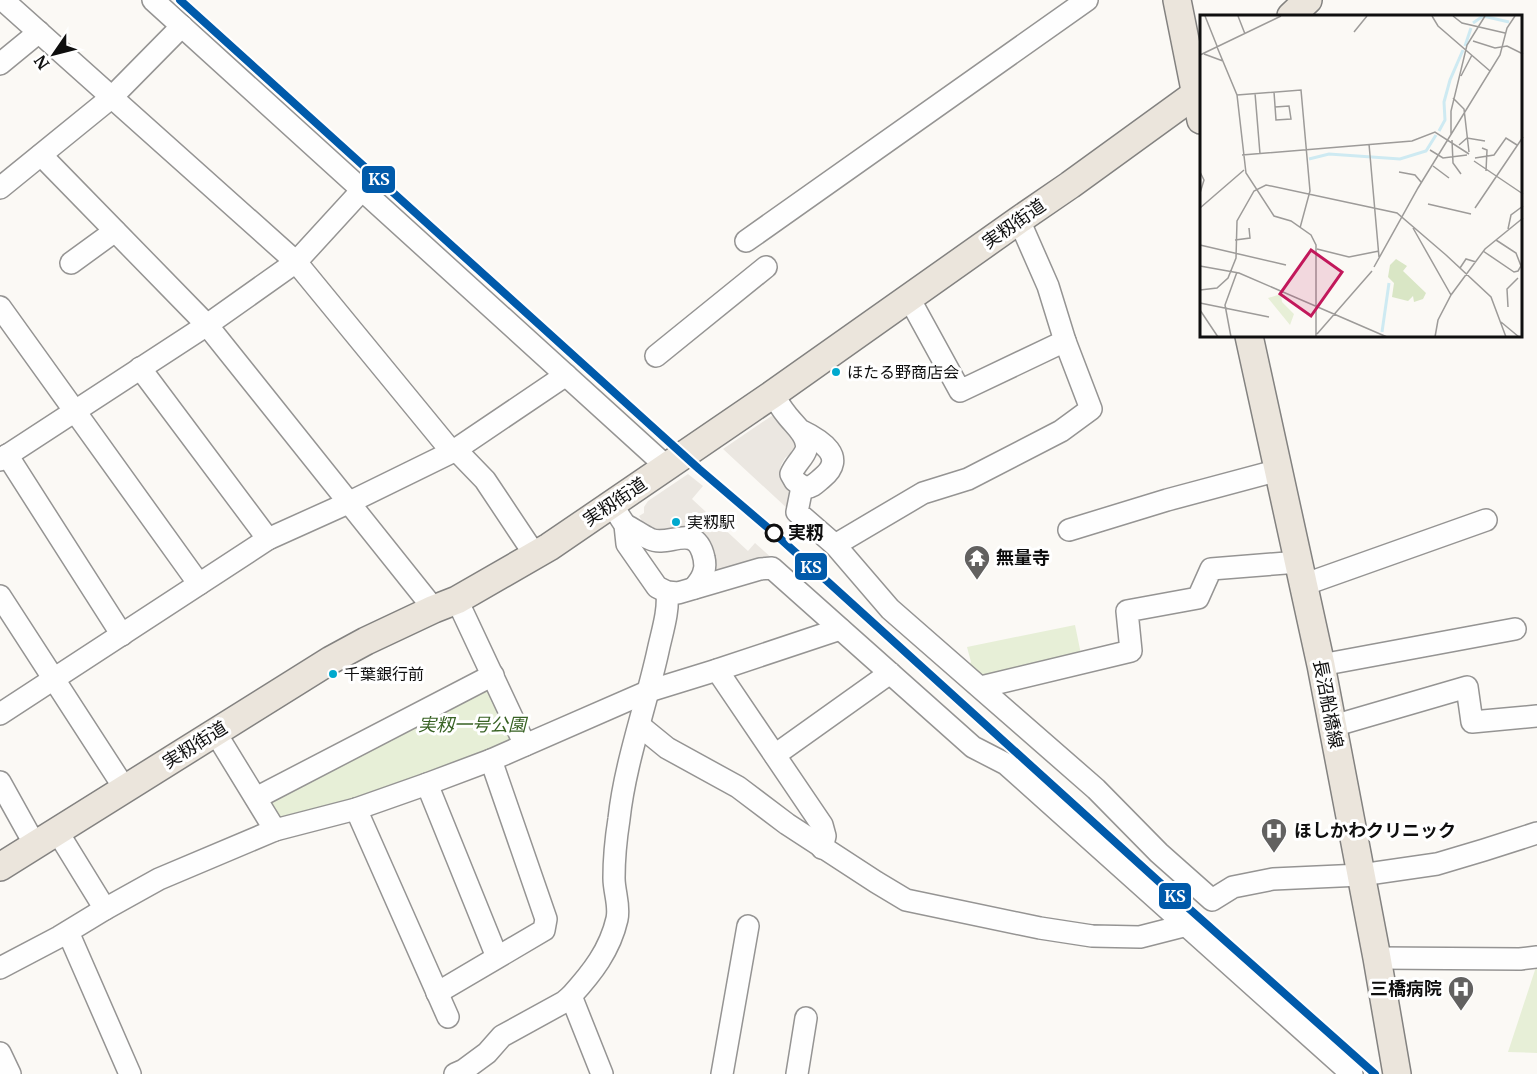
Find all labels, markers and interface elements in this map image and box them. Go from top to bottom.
inset map [1200,15,1522,338]
north arrow [24,24,84,84]
text: N [30,51,54,74]
line badge: KS [361,165,396,194]
text: KS [368,169,390,189]
street label: 実籾街道 [978,194,1050,254]
place label: ほたる野商店会 [847,362,959,382]
marker: ほたる野商店会 [830,366,842,378]
street label: 実籾街道 [578,472,651,531]
place label: 実籾駅 [687,512,735,532]
marker: 実籾駅 [670,516,682,528]
place label: 実籾 [788,521,824,544]
marker: 実籾 [765,524,783,542]
temple icon: 無量寺 [962,543,992,581]
place label: 無量寺 [996,546,1050,569]
line badge: KS [794,552,828,581]
text: KS [800,557,822,577]
street label: 長沼船橋線 [1309,658,1348,750]
place label: 千葉銀行前 [344,664,424,684]
marker: 千葉銀行前 [327,668,339,680]
park label: 実籾一号公園 [418,713,529,736]
street label: 実籾街道 [158,716,231,773]
hospital icon: ほしかわクリニック [1259,816,1289,854]
place label: ほしかわクリニック [1294,819,1456,842]
line badge: KS [1158,882,1192,910]
text: KS [1164,886,1186,906]
hospital icon: 三橋病院 [1446,974,1476,1012]
place label: 三橋病院 [1370,977,1442,1000]

